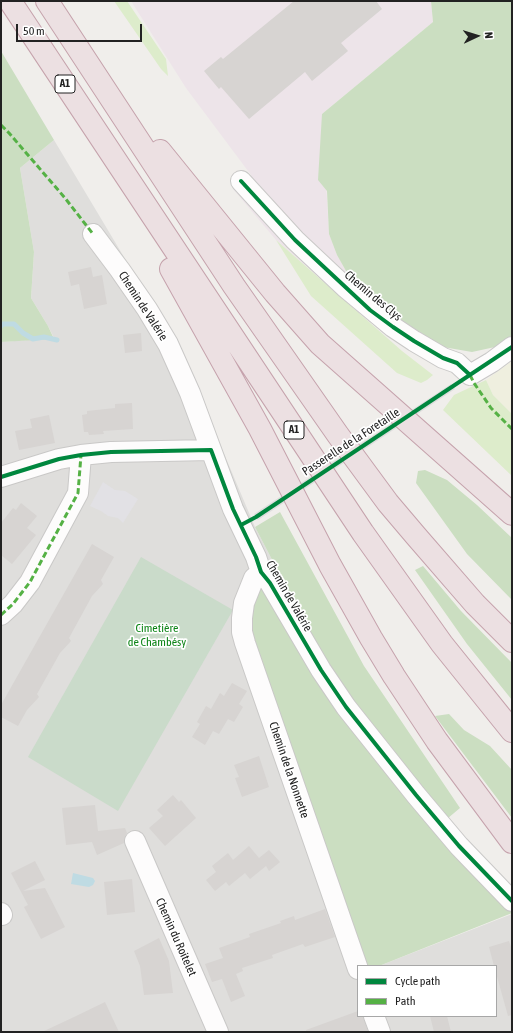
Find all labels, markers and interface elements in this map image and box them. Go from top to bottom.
scale bar [18,16,144,42]
north arrow [457,16,497,56]
text: 50 m [23,24,45,38]
text: N [483,32,495,39]
road number: A1 [55,75,75,93]
street label: Chemin des Clys [341,268,405,324]
street label: Chemin de Valérie [115,269,171,343]
street label: Passerelle de la Foretaille [300,405,402,479]
road number: A1 [284,421,304,439]
street label: Chemin de Valérie [263,558,315,634]
park label: Cimetière de Chambésy [128,621,186,649]
street label: Chemin de la Nonnette [266,720,312,820]
street label: Chemin du Roitelet [152,896,200,978]
legend [357,965,497,1017]
text: Cycle path [395,974,440,988]
text: Path [395,994,416,1008]

